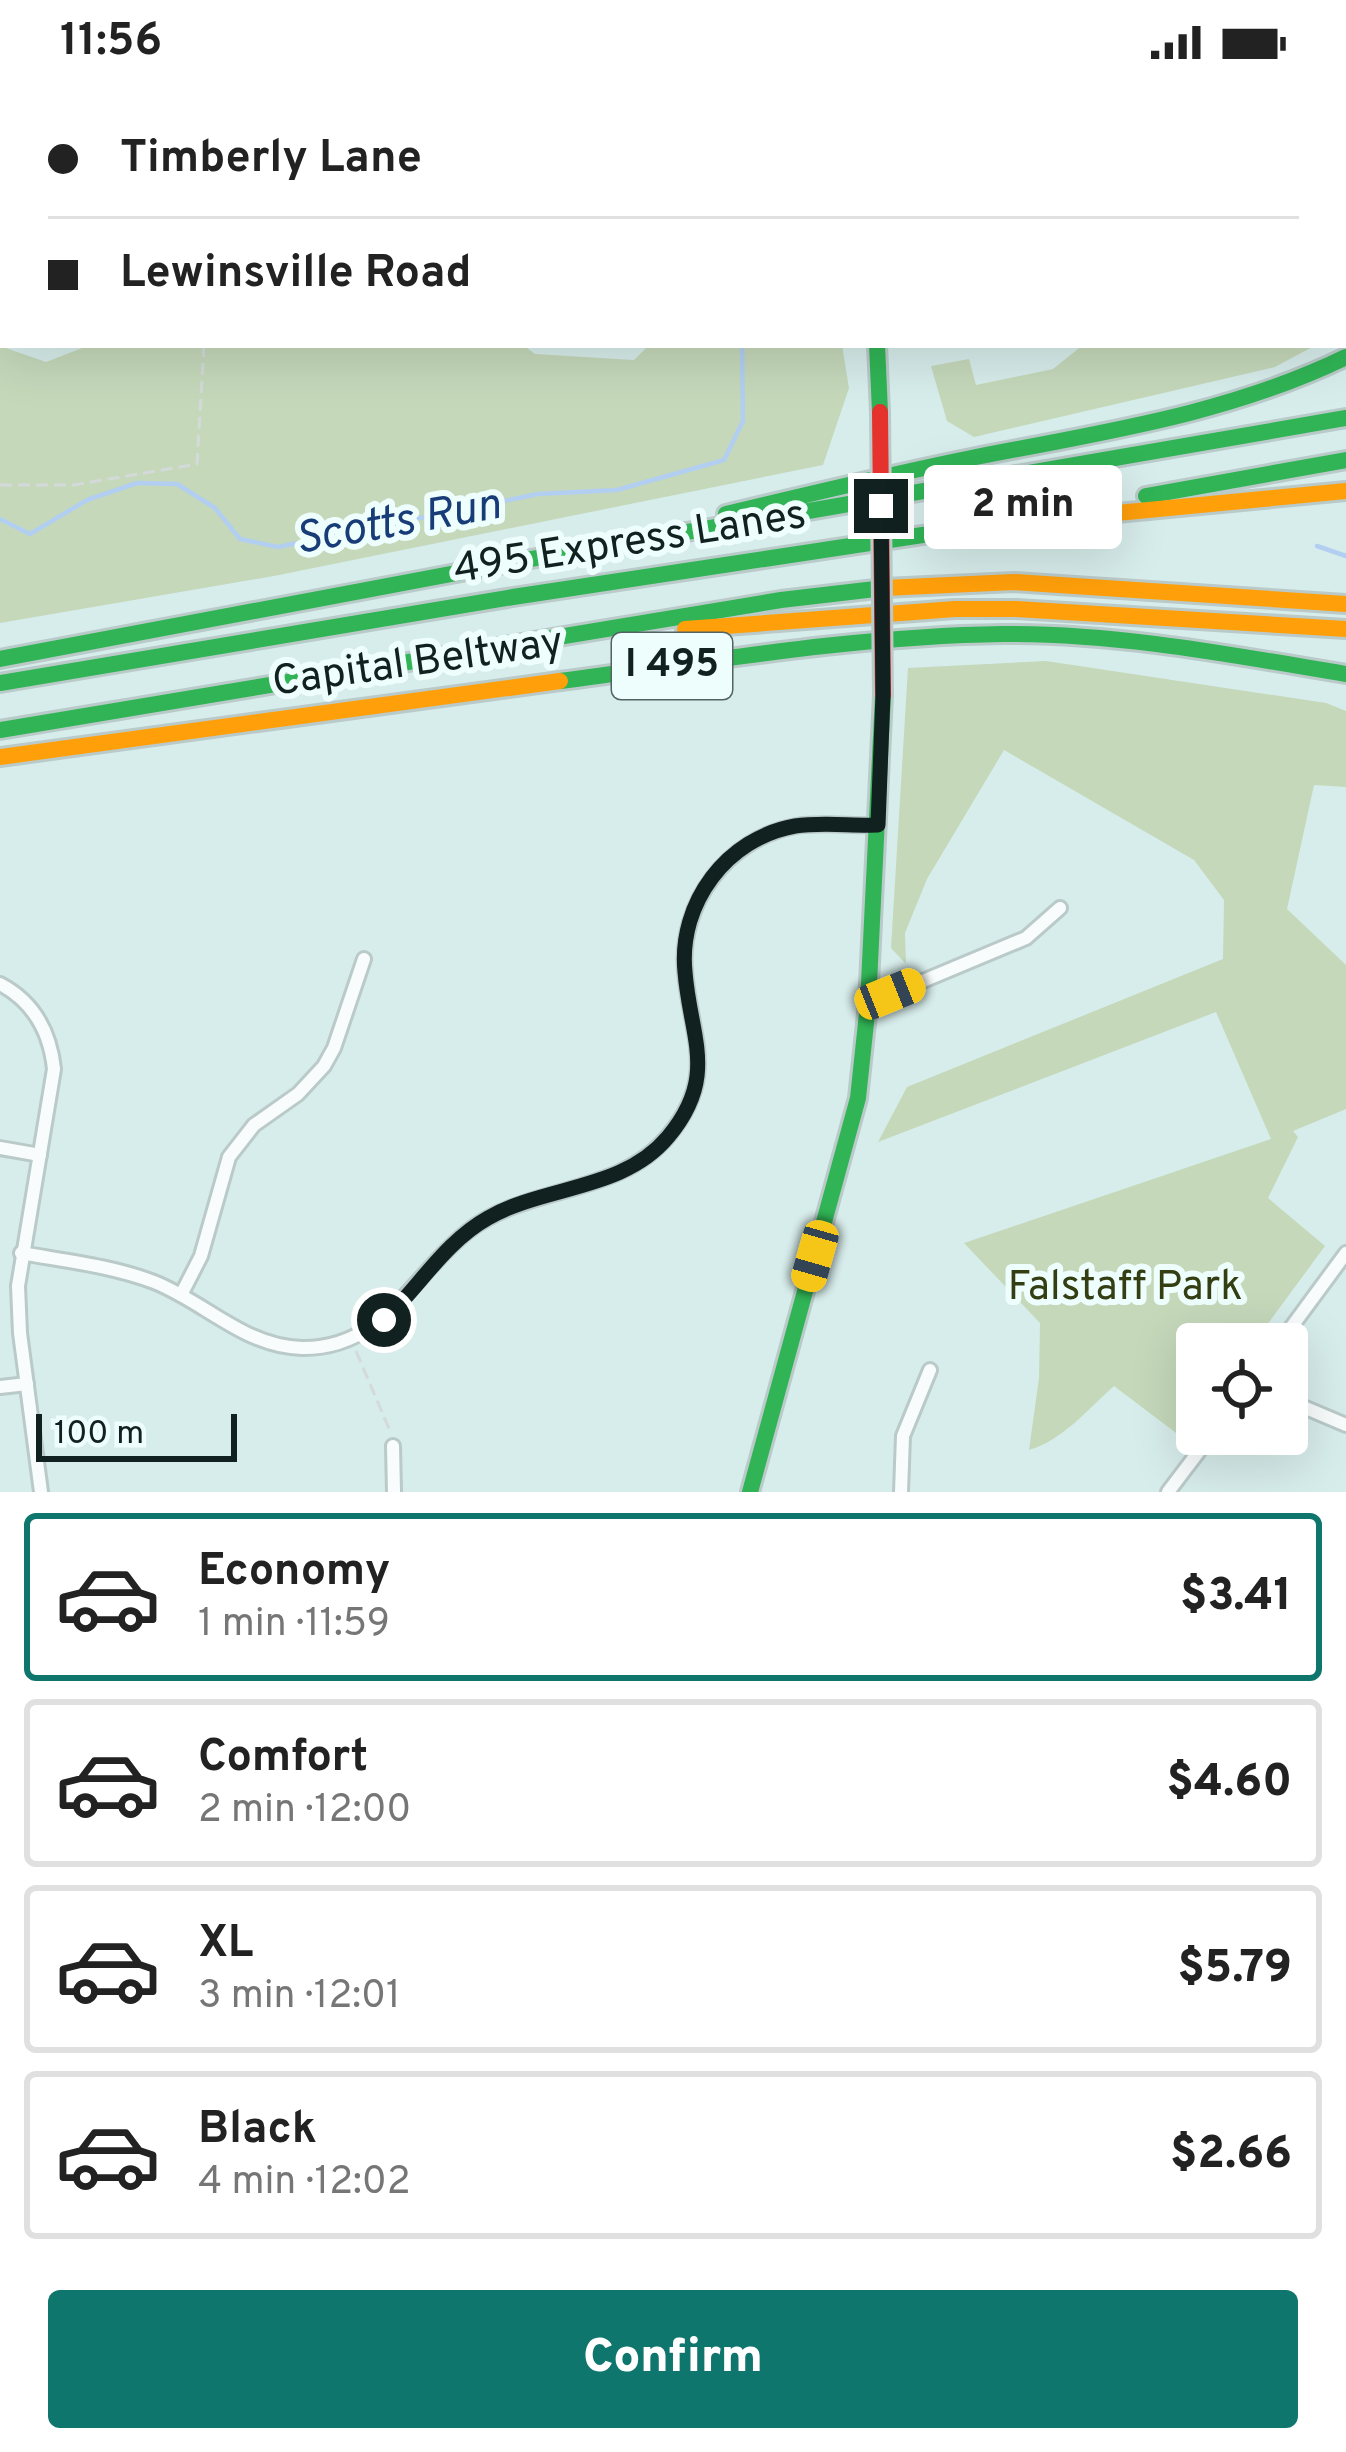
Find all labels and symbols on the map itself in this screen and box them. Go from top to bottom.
callout: 2 min [923,464,1121,548]
water label: Scotts Run [291,478,505,570]
route end [854,479,908,533]
street label: 495 Express Lanes [450,490,810,598]
street label: Capital Beltway [269,617,567,711]
road number: I 495 [612,633,732,699]
car [850,964,930,1024]
car [788,1216,842,1296]
park label: Falstaff Park [1007,1262,1243,1315]
route start [357,1293,411,1347]
scale bar [36,1408,237,1461]

